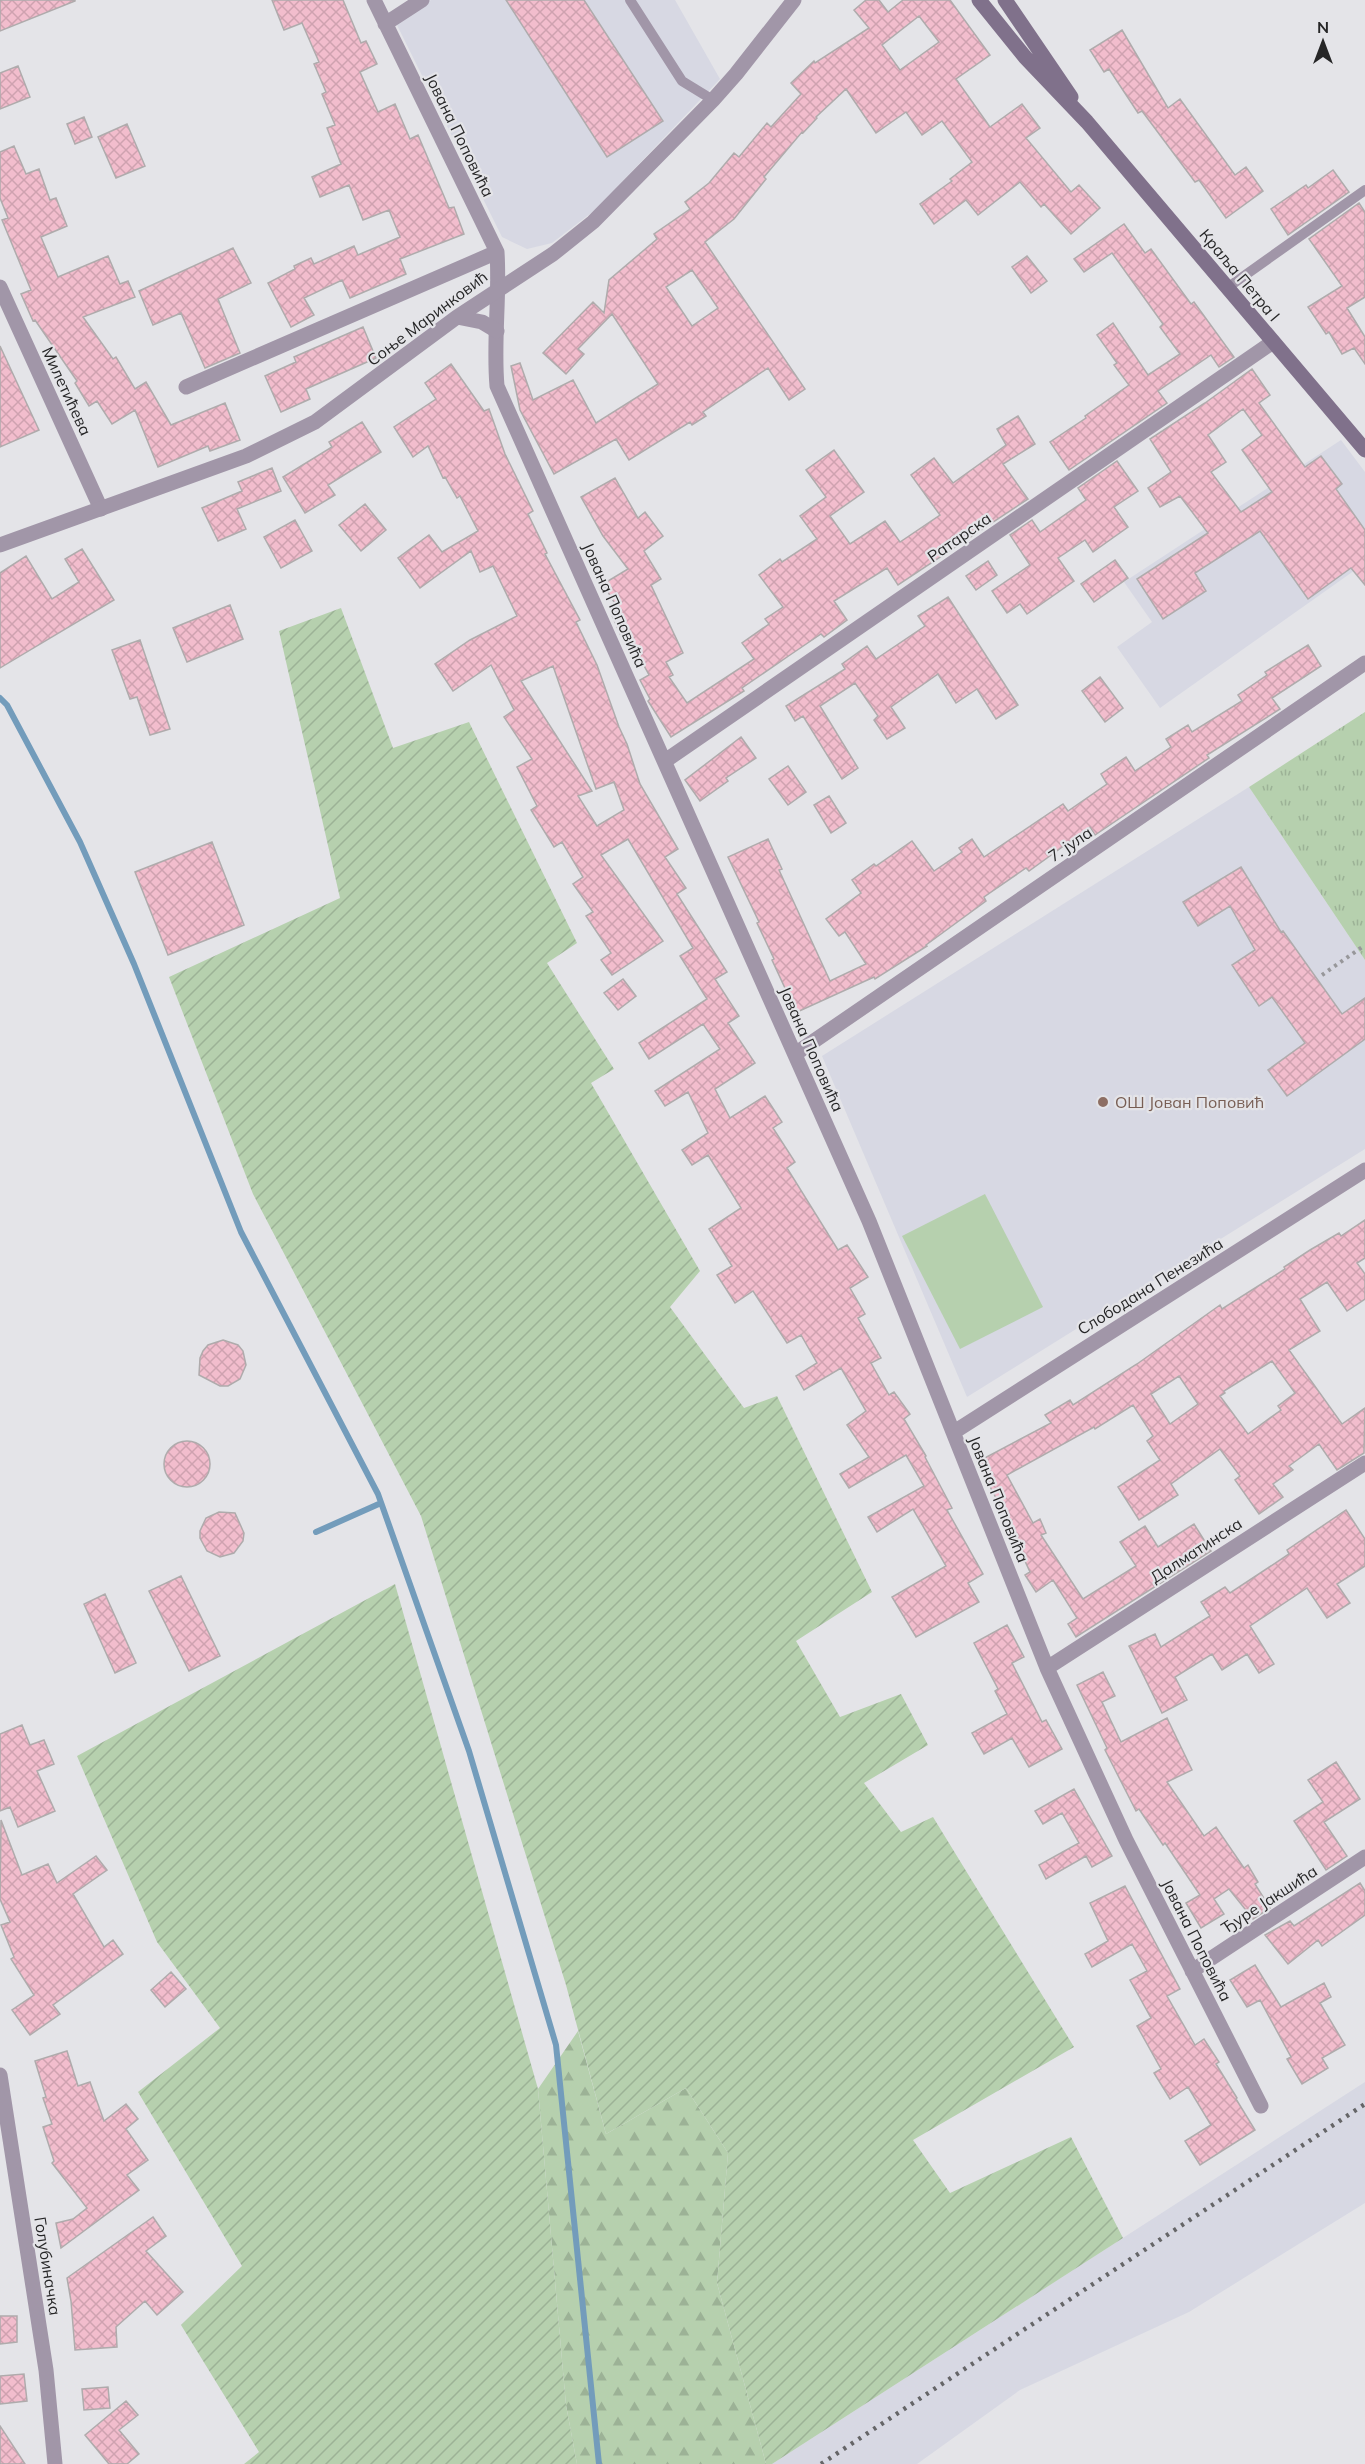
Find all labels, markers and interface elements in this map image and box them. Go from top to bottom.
north arrow [1293,12,1353,72]
text: N [1317,17,1329,37]
street label: Јована Поповића [421,70,499,200]
street label: Краља Петра I [1196,225,1284,325]
street label: Соње Маринковић [363,266,491,370]
street label: Милетићева [38,344,96,438]
street label: Ратарска [923,508,995,566]
street label: Јована Поповића [578,539,652,671]
street label: 7. јула [1044,822,1096,866]
street label: Јована Поповића [775,983,849,1115]
place label: ОШ Јован Поповић [1115,1092,1264,1112]
marker: ОШ Јован Поповић [1096,1095,1110,1109]
street label: Слободана Пенезића [1074,1233,1226,1339]
street label: Јована Поповића [964,1433,1034,1565]
street label: Далматинска [1146,1513,1246,1587]
street label: Ђуре Јакшића [1217,1860,1321,1938]
street label: Јована Поповића [1157,1875,1237,2005]
street label: Голубиначка [30,2215,66,2317]

